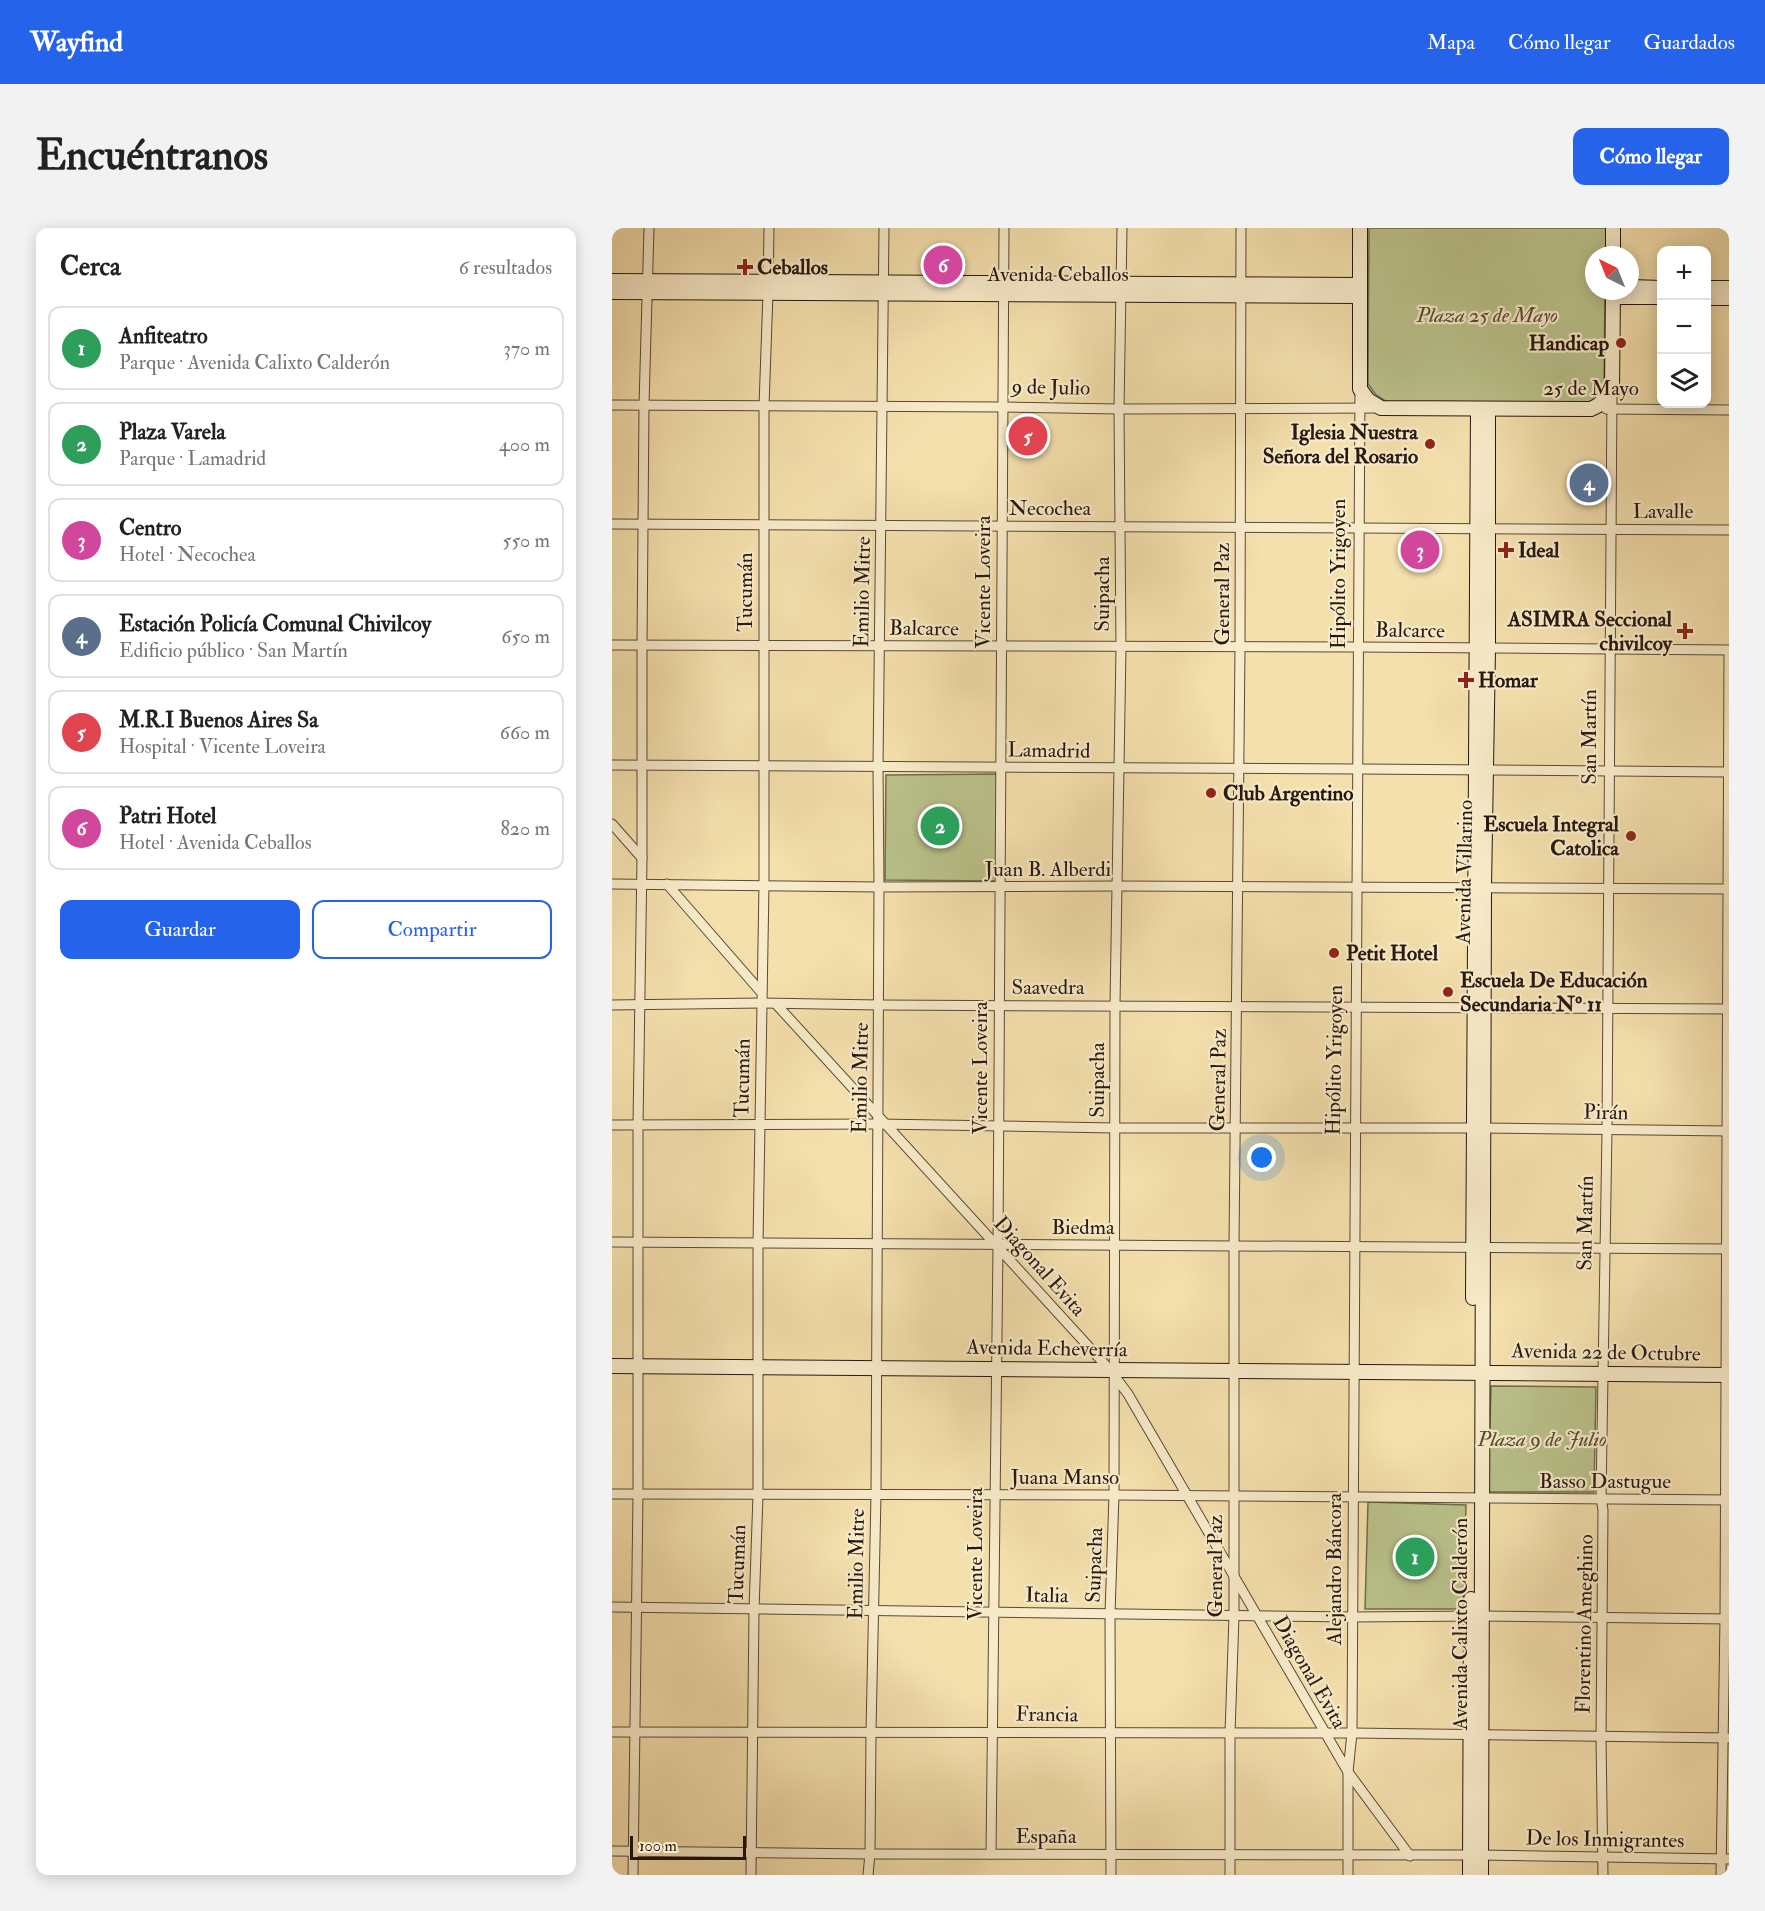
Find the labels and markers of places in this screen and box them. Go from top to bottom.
pin: 6 [924,243,962,288]
place label: Ceballos [757,254,828,281]
marker: Ceballos [738,260,752,274]
place label: Handicap [1529,330,1609,357]
marker: Handicap [1614,336,1628,350]
pin: 5 [1008,414,1048,458]
place label: Iglesia Nuestra Señora del Rosario [1263,419,1419,470]
marker: Iglesia Nuestra Señora del Rosario [1423,437,1437,451]
pin: 4 [1570,460,1608,506]
pin: 3 [1400,528,1440,572]
place label: Ideal [1518,537,1560,564]
marker: Ideal [1499,543,1513,557]
place label: ASIMRA Seccional chivilcoy [1507,606,1673,657]
marker: ASIMRA Seccional chivilcoy [1676,622,1694,640]
place label: Homar [1478,667,1539,694]
marker: Homar [1459,673,1473,687]
place label: Club Argentino [1223,780,1353,807]
marker: Club Argentino [1204,786,1218,800]
pin: 2 [920,804,960,848]
place label: Escuela Integral Catolica [1483,811,1620,862]
marker: Escuela Integral Catolica [1624,829,1638,843]
place label: Petit Hotel [1346,940,1439,967]
marker: Petit Hotel [1327,946,1341,960]
place label: Escuela De Educación Secundaria Nº 11 [1460,967,1648,1018]
marker: Escuela De Educación Secundaria Nº 11 [1441,985,1455,999]
pin: 1 [1396,1534,1434,1580]

